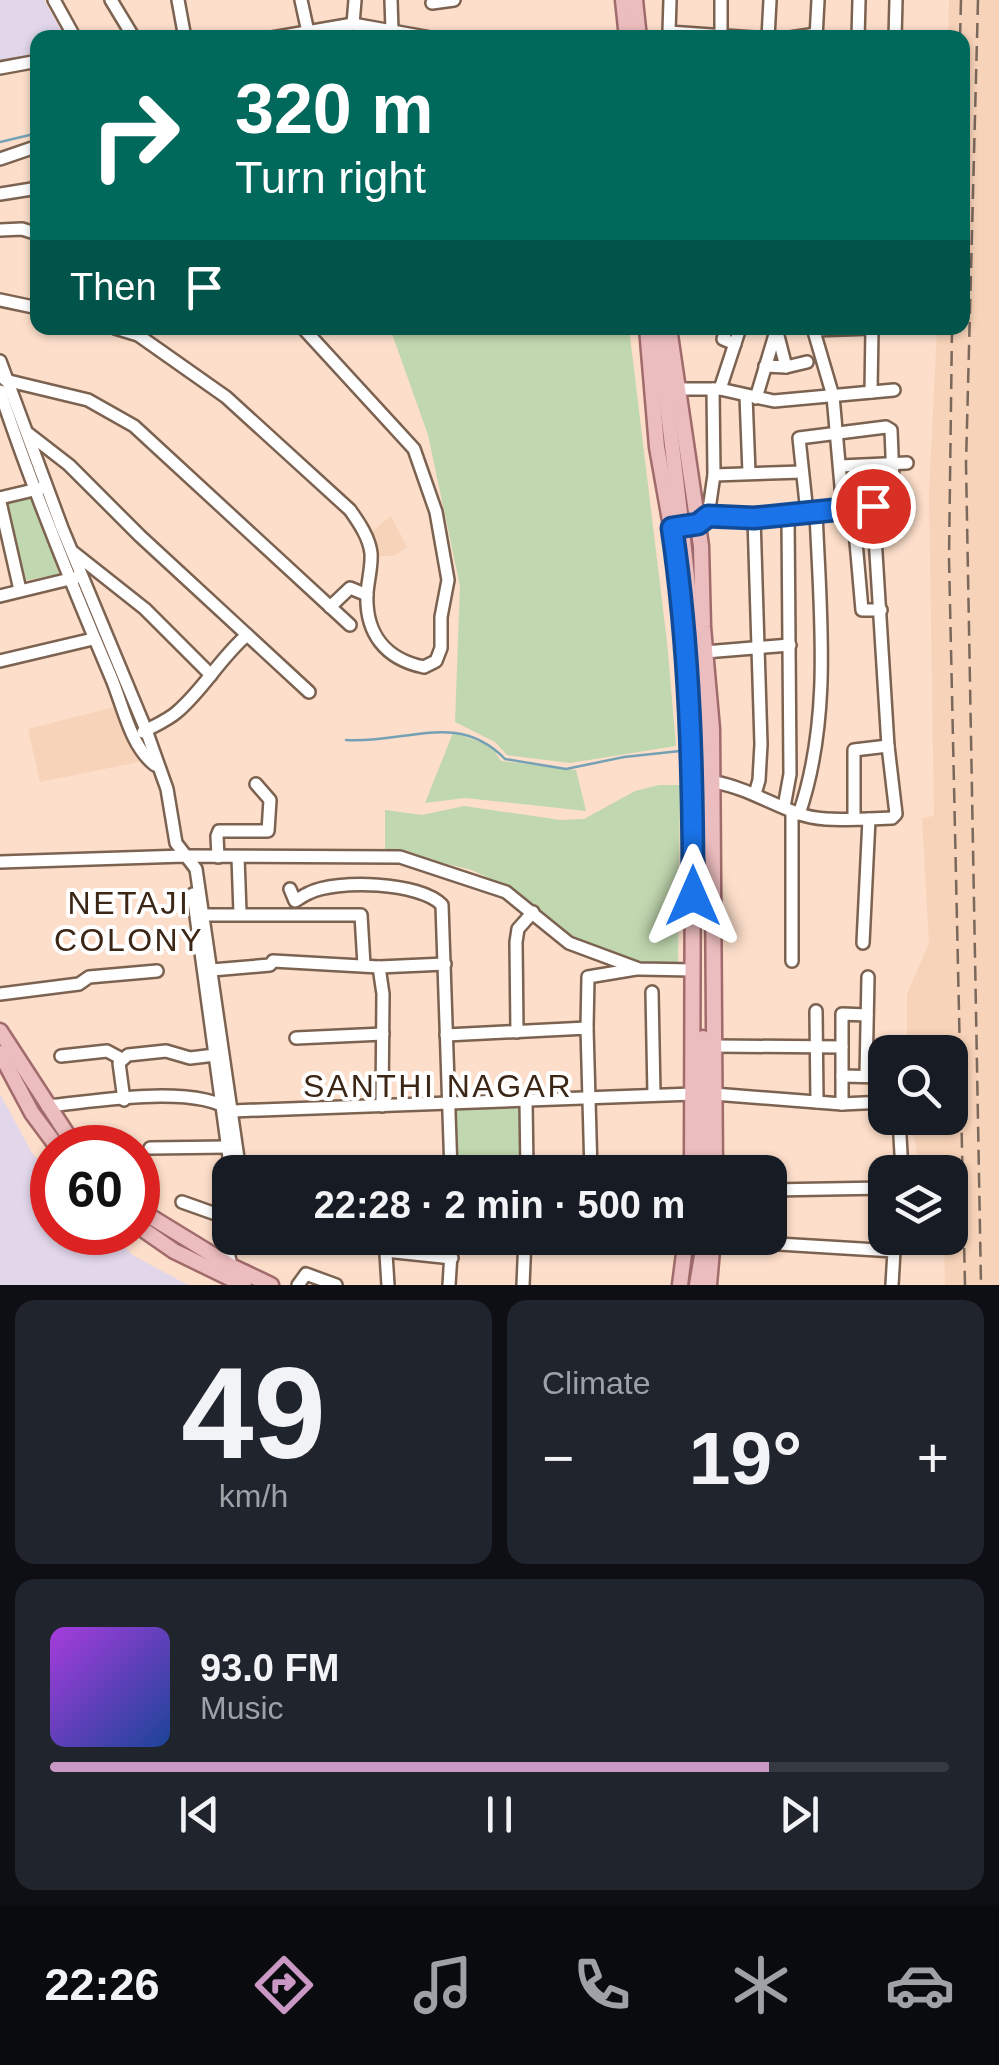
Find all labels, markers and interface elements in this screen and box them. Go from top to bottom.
icon: right [70,70,200,200]
text: 320 m [235,70,433,148]
text: Turn right [235,152,426,203]
icon: arrive [177,260,232,315]
text: Then [70,266,157,308]
pin [831,464,916,549]
icon: arrive [846,479,901,534]
position arrow [641,844,745,948]
district label: NETAJI COLONY [54,885,204,958]
map controls [868,1035,968,1255]
button: search [868,1035,968,1135]
district label: SANTHI NAGAR [303,1068,573,1104]
speed limit sign: 60 [30,1125,160,1255]
button: layers [868,1155,968,1255]
text: 22:28 · 2 min · 500 m [314,1184,685,1226]
text: 49 [181,1340,326,1486]
text: Climate [542,1365,650,1401]
text: 19° [689,1416,802,1500]
text: − [542,1427,574,1489]
text: + [917,1427,949,1489]
text: km/h [219,1478,288,1514]
text: 93.0 FM [200,1647,339,1689]
text: Music [200,1690,284,1726]
icon: previous [172,1787,227,1842]
icon: pause [472,1787,527,1842]
icon: next [772,1787,827,1842]
icon: directions [249,1950,319,2020]
icon: music [408,1950,478,2020]
icon: phone [567,1950,637,2020]
icon: climate [726,1950,796,2020]
icon: car [885,1950,955,2020]
text: 22:26 [44,1959,160,2010]

